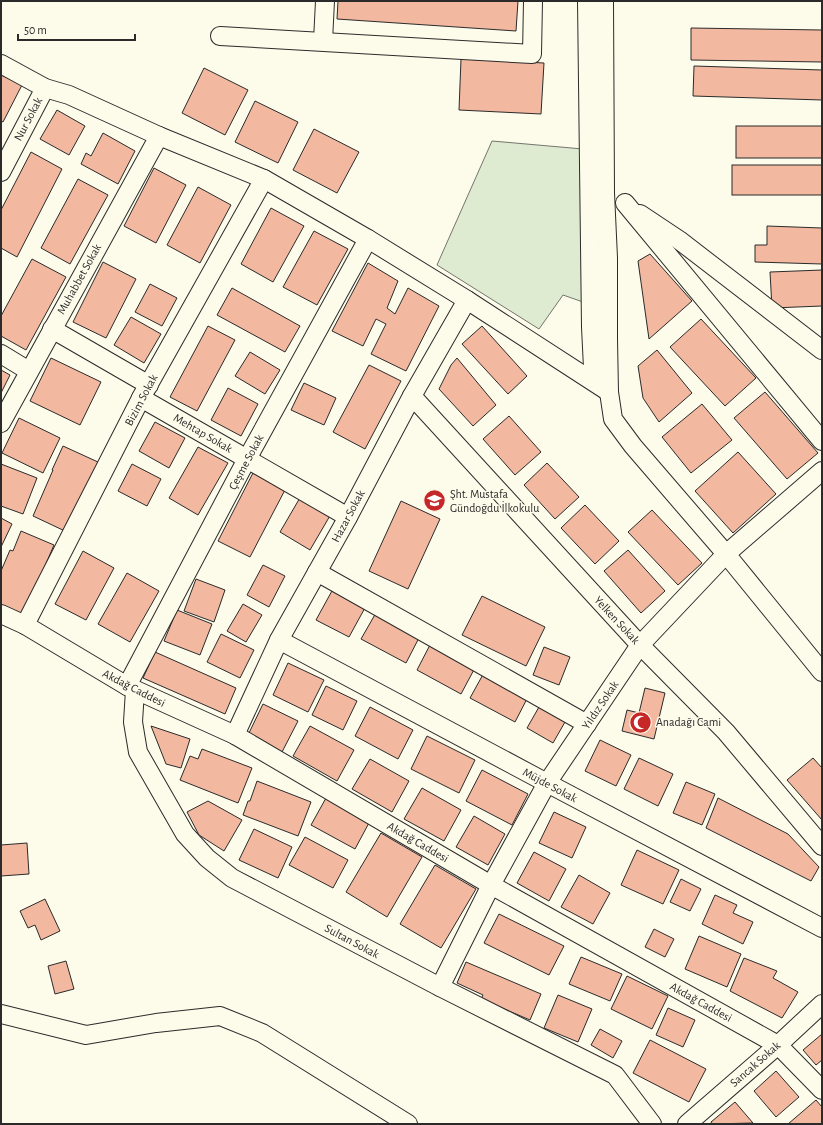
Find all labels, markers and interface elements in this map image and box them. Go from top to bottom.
scale bar [18,16,135,42]
text: 50 m [24,24,47,36]
street label: Nur Sokak [12,95,45,143]
street label: Muhabbet Sokak [55,241,104,316]
street label: Bizim Sokak [122,372,160,428]
street label: Mehtap Sokak [171,411,235,455]
street label: Çeşme Sokak [226,432,266,492]
street label: Hazar Sokak [329,487,367,544]
school or university icon: Şht. Mustafa Gündoğdu İlkokulu [422,488,448,514]
place label: Şht. Mustafa Gündoğdu İlkokulu [450,488,539,514]
street label: Yelken Sokak [592,594,642,647]
street label: Akdağ Caddesi [101,667,167,709]
street label: Yıldız Sokak [579,678,621,731]
mosque icon: Anadağı Cami [628,709,654,735]
place label: Anadağı Cami [656,716,721,728]
street label: Müjde Sokak [520,766,580,805]
street label: Akdağ Caddesi [385,820,451,864]
street label: Sultan Sokak [323,922,382,961]
street label: Akdağ Caddesi [668,980,734,1024]
street label: Sancak Sokak [728,1039,783,1089]

